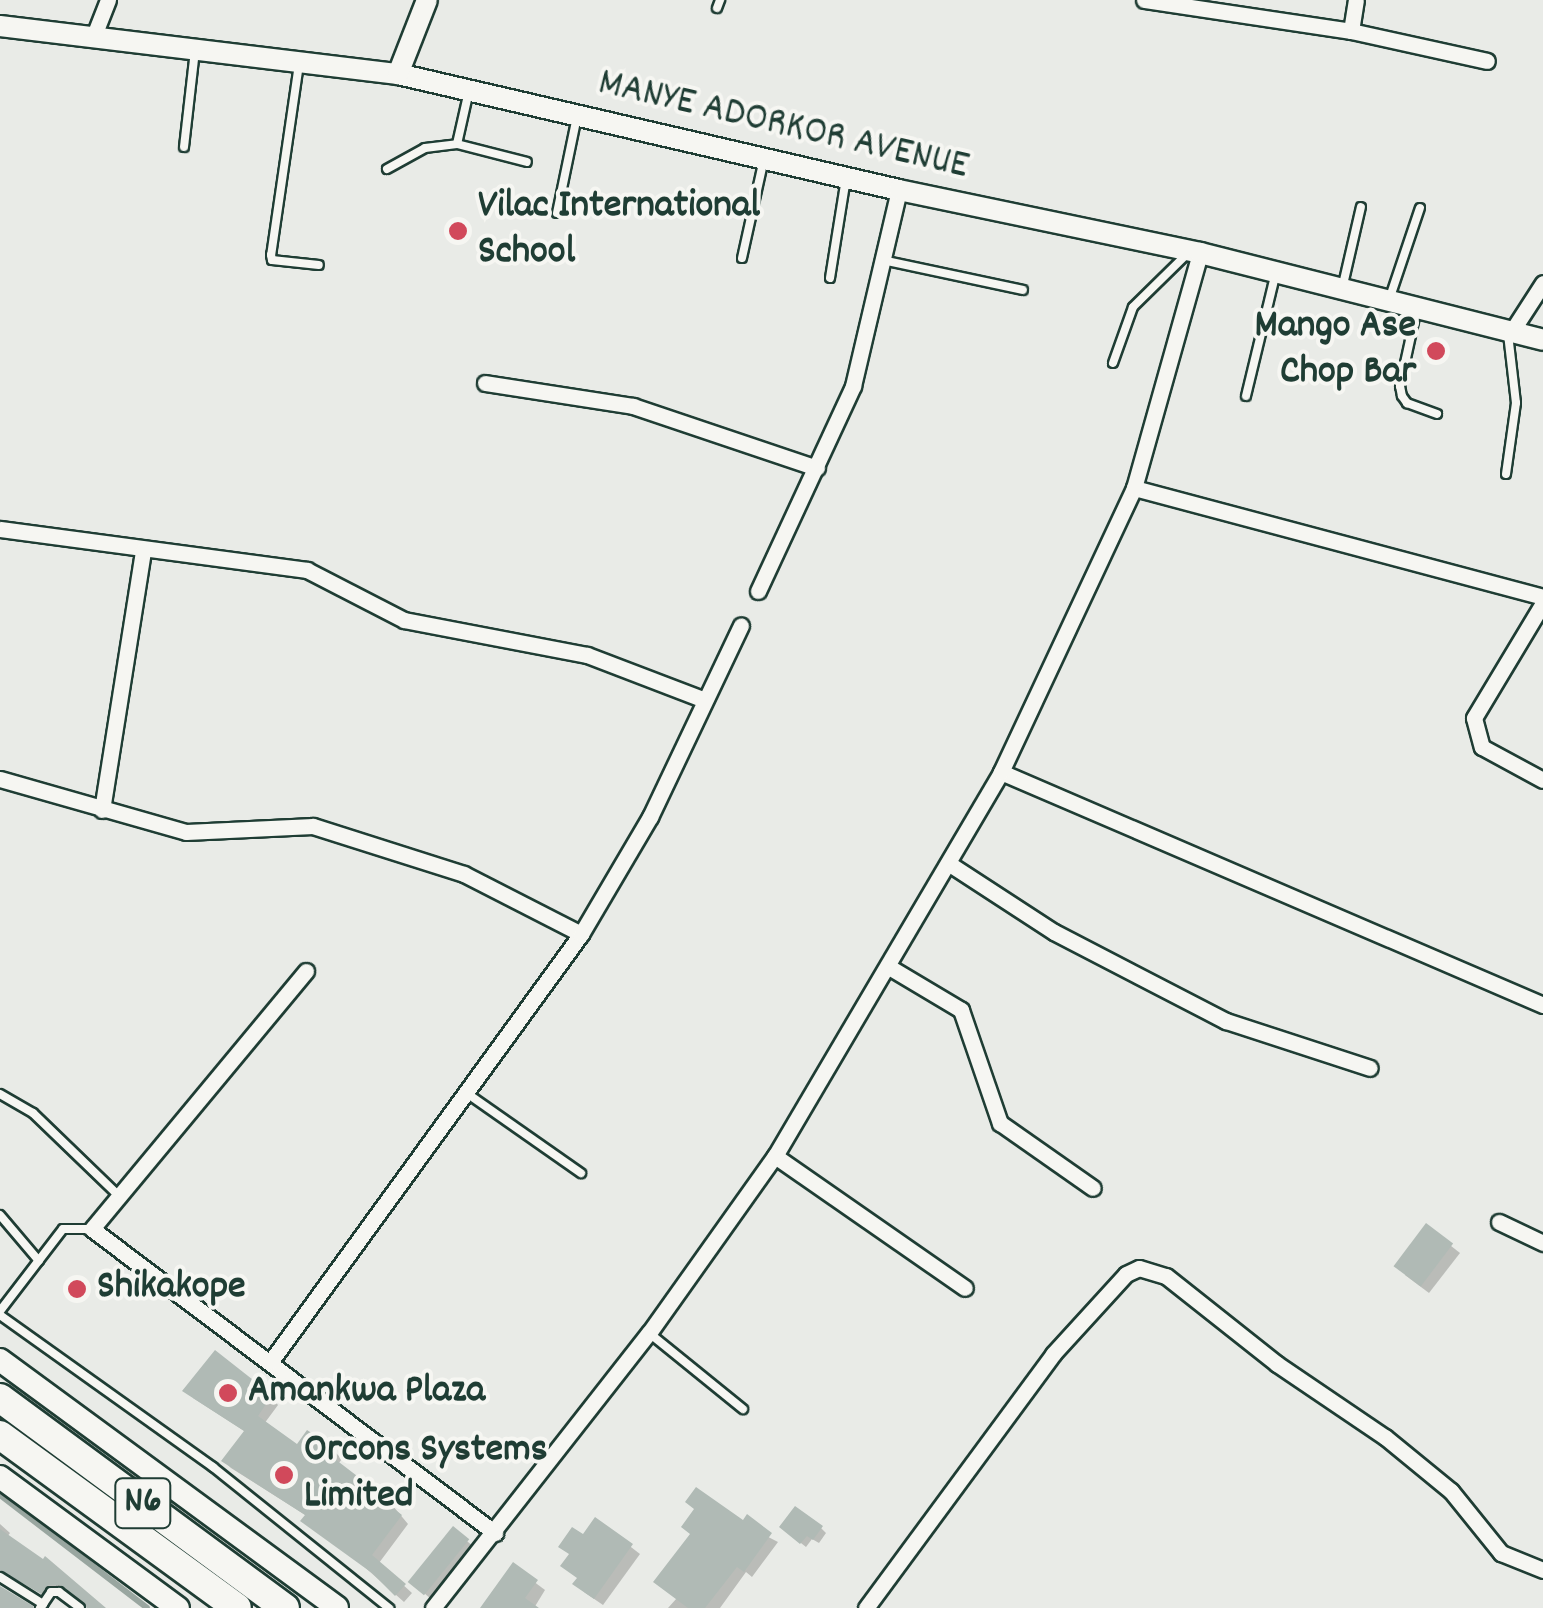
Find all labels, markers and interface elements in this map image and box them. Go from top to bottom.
street label: MANYE ADORKOR AVENUE [593,61,973,193]
place label: Vilac International School [478,184,760,278]
marker: Vilac International School [447,220,469,242]
place label: Mango Ase Chop Bar [1255,304,1416,398]
marker: Mango Ase Chop Bar [1425,340,1447,362]
place label: Shikakope [97,1265,246,1313]
marker: Shikakope [66,1278,88,1300]
place label: Amankwa Plaza [248,1369,485,1417]
marker: Amankwa Plaza [217,1382,239,1404]
place label: Orcons Systems Limited [304,1428,548,1522]
marker: Orcons Systems Limited [273,1464,295,1486]
road number: N6 [113,1470,173,1536]

